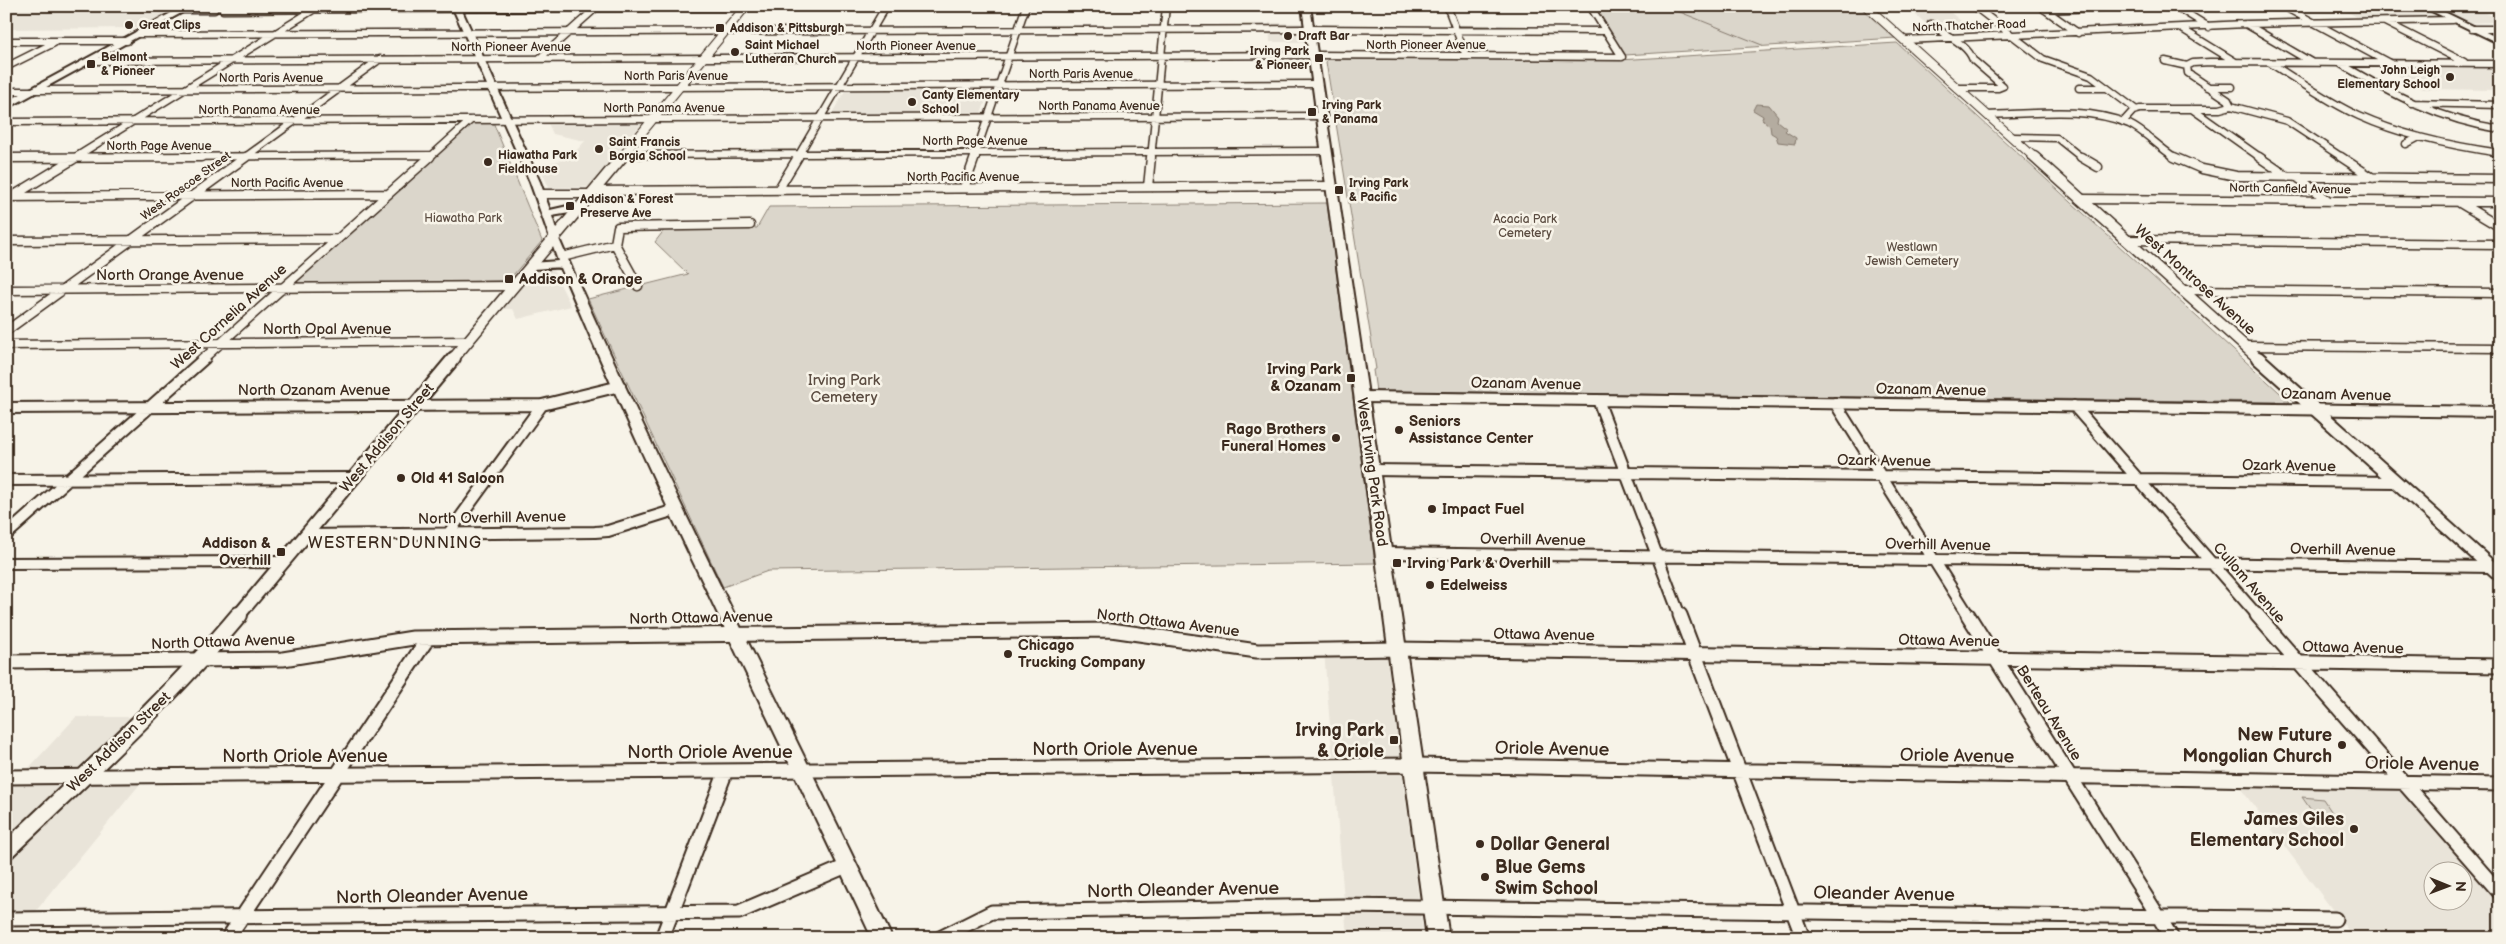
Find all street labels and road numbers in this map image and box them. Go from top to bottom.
street label: North Thatcher Road [1912,17,2026,35]
street label: North Pioneer Avenue [1366,38,1486,53]
street label: North Pioneer Avenue [856,39,976,54]
street label: North Pioneer Avenue [451,40,571,55]
street label: North Paris Avenue [1029,67,1133,82]
street label: North Paris Avenue [624,69,728,84]
street label: North Paris Avenue [219,71,323,86]
street label: North Panama Avenue [1038,99,1160,114]
street label: North Panama Avenue [603,101,725,116]
street label: North Panama Avenue [198,103,320,118]
street label: North Page Avenue [922,134,1028,149]
street label: North Page Avenue [106,139,212,154]
street label: West Roscoe Street [138,148,234,224]
street label: North Pacific Avenue [907,170,1019,185]
street label: North Pacific Avenue [231,176,343,191]
street label: North Canfield Avenue [2229,180,2351,198]
street label: West Montrose Avenue [2130,221,2260,340]
street label: West Cornelia Avenue [167,260,291,374]
street label: North Orange Avenue [96,266,244,285]
street label: North Opal Avenue [263,320,391,339]
street label: Ozanam Avenue [1471,374,1581,394]
street label: West Addison Street [336,379,438,496]
street label: Ozanam Avenue [1876,380,1986,400]
street label: North Ozanam Avenue [238,381,390,400]
street label: Ozanam Avenue [2281,385,2391,405]
street label: West Irving Park Road [1352,396,1392,548]
street label: Ozark Avenue [1837,451,1931,471]
street label: Ozark Avenue [2242,456,2336,476]
street label: North Overhill Avenue [418,507,566,529]
street label: Overhill Avenue [1480,530,1586,550]
street label: Overhill Avenue [1885,535,1991,555]
street label: Cullom Avenue [2209,539,2289,627]
street label: Overhill Avenue [2290,540,2396,560]
street label: North Ottawa Avenue [1095,605,1241,641]
street label: North Ottawa Avenue [629,607,773,629]
street label: Ottawa Avenue [1493,625,1595,645]
street label: North Ottawa Avenue [151,630,295,654]
street label: Ottawa Avenue [1898,631,2000,651]
street label: Ottawa Avenue [2302,638,2404,658]
street label: Berteau Avenue [2012,662,2086,764]
street label: West Addison Street [63,687,175,796]
street label: Oriole Avenue [1495,738,1610,761]
street label: North Oriole Avenue [1032,739,1198,760]
street label: North Oriole Avenue [627,742,793,763]
street label: Oriole Avenue [1900,745,2015,768]
street label: North Oriole Avenue [222,746,388,767]
street label: Oriole Avenue [2365,753,2480,776]
street label: North Oleander Avenue [1087,878,1280,902]
street label: Oleander Avenue [1813,882,1955,906]
street label: North Oleander Avenue [336,884,529,908]

